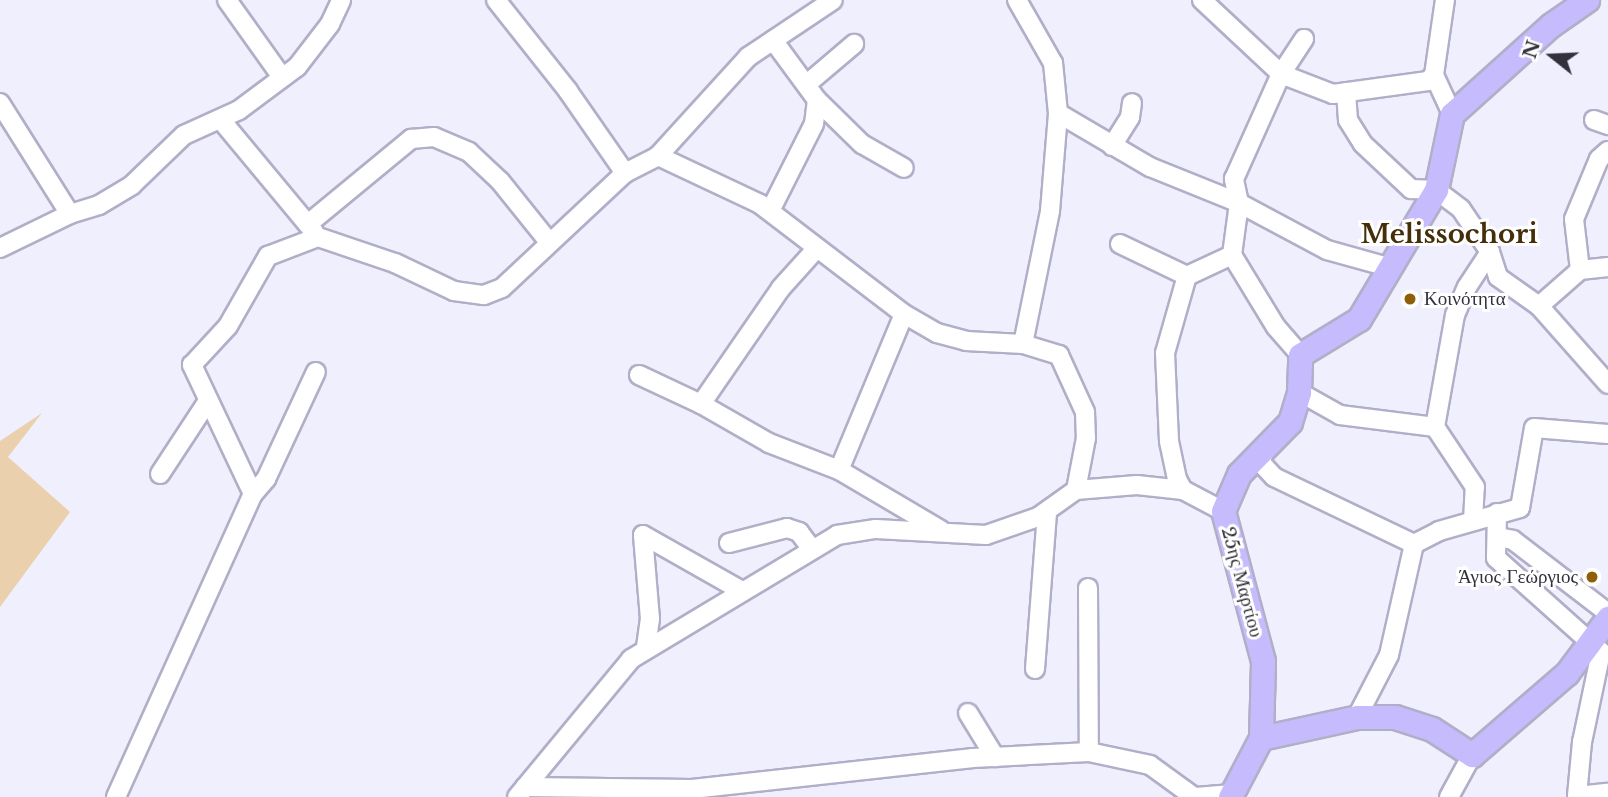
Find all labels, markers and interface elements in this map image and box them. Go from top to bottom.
north arrow [1517,21,1587,91]
text: N [1518,37,1545,61]
district label: Melissochori [1360,219,1538,251]
place label: Κοινότητα [1424,288,1506,310]
marker: Κοινότητα [1402,291,1418,307]
street label: 25ης Μαρτίου [1216,524,1268,640]
place label: Άγιος Γεώργιος [1458,566,1578,588]
marker: Άγιος Γεώργιος [1584,569,1600,585]

